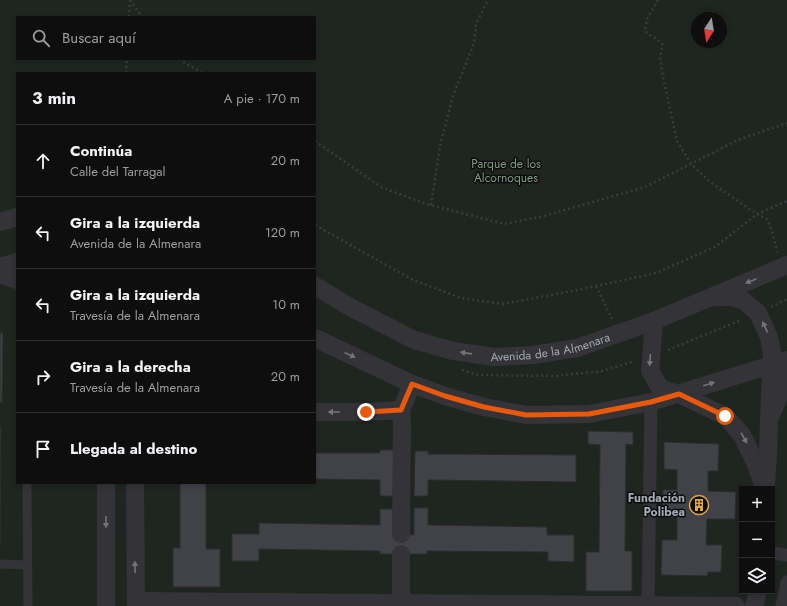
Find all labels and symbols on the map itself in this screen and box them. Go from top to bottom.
north arrow [691,12,727,48]
park label: Parque de los Alcornoques [471,155,541,187]
one-way arrow [746,278,757,284]
one-way arrow [762,321,768,333]
street label: Avenida de la Almenara [490,328,613,366]
one-way arrow [460,350,472,356]
one-way arrow [345,352,356,358]
one-way arrow [647,354,654,366]
one-way arrow [703,381,715,387]
route end [357,403,375,421]
route start [716,407,734,425]
one-way arrow [327,409,340,415]
one-way arrow [740,432,747,444]
place label: Fundación Polibea [628,489,685,521]
building icon: Fundación Polibea [688,494,710,516]
one-way arrow [103,516,109,529]
one-way arrow [132,561,139,573]

